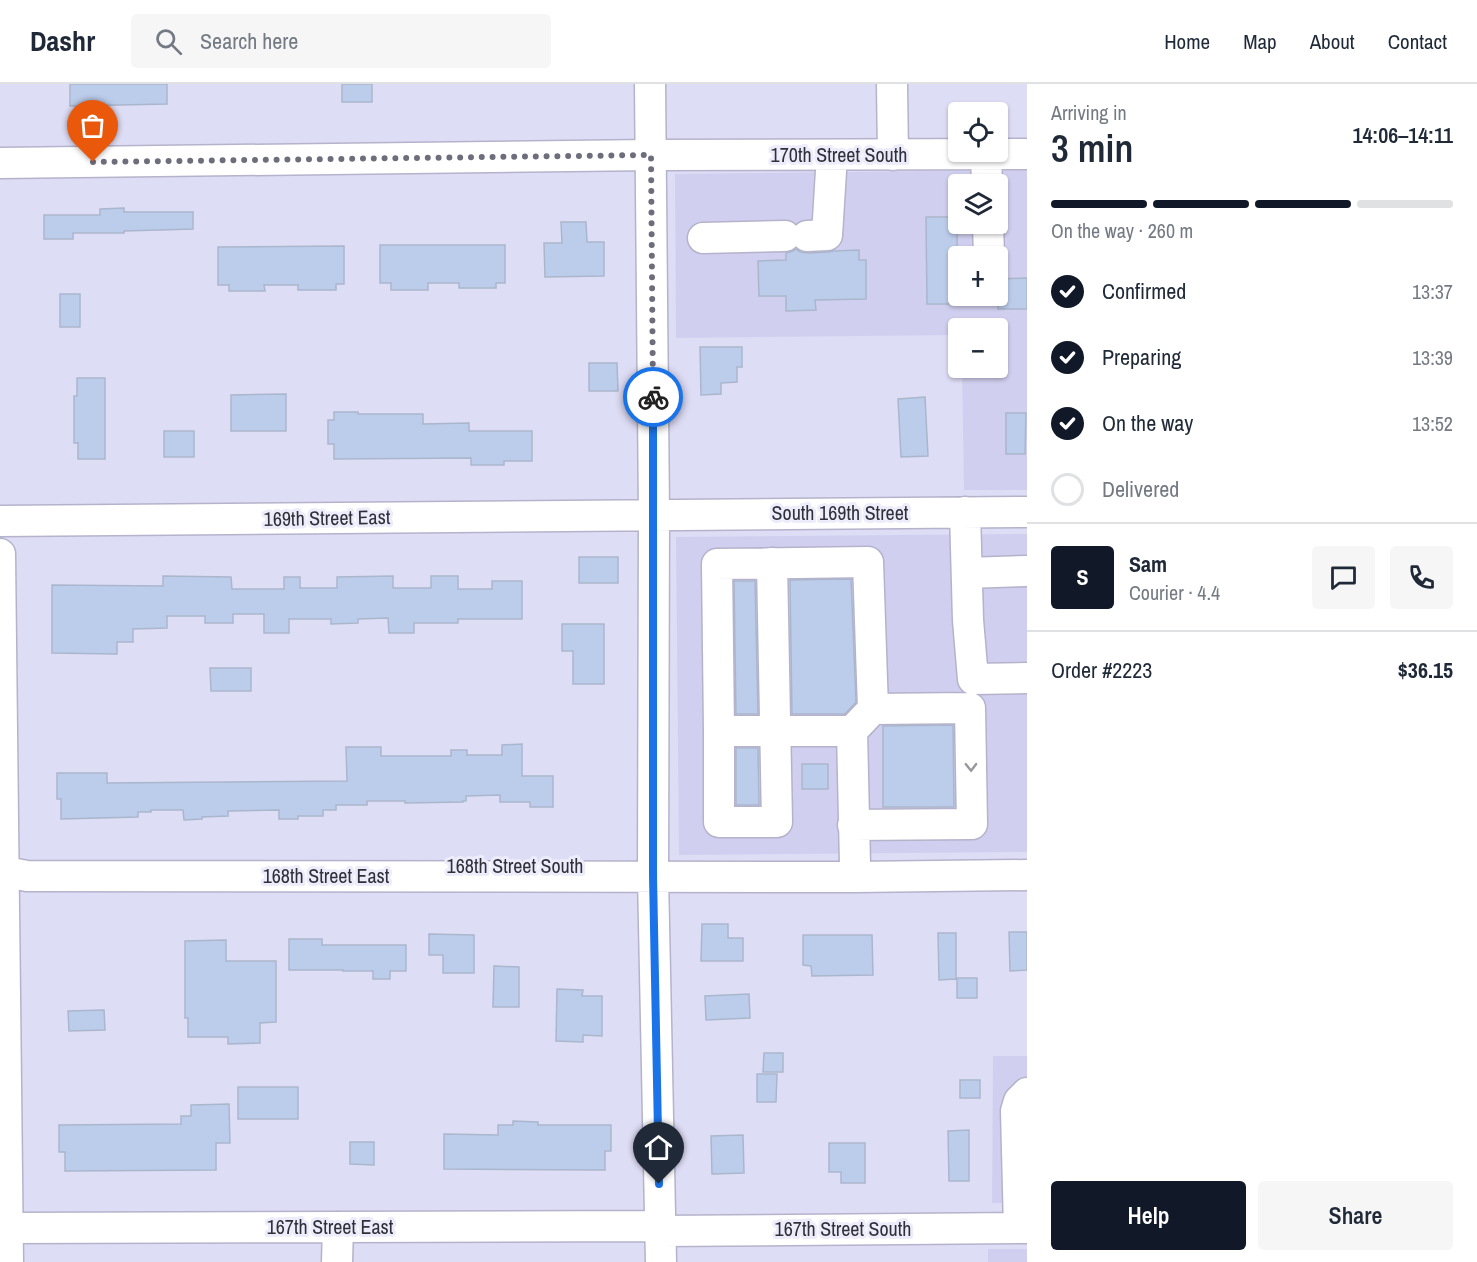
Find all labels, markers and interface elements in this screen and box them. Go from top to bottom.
search box [131,14,551,68]
text: Dashr [30,22,95,60]
icon: search [152,25,185,58]
text: Search here [200,26,298,56]
text: Home [1164,27,1210,56]
text: Map [1243,27,1277,56]
text: About [1310,27,1355,56]
text: Contact [1388,27,1447,56]
text: Arriving in [1051,99,1127,126]
pin [67,100,118,162]
map controls [948,102,1008,378]
button: locate [948,102,1008,162]
icon: bag [76,109,109,142]
text: 14:06–14:11 [1352,120,1453,150]
text: 3 min [1051,122,1133,174]
street label: 170th Street South [771,141,907,168]
button: layers [948,174,1008,234]
text: On the way · 260 m [1051,217,1193,244]
button: + [948,246,1008,306]
icon: check [1051,275,1084,308]
text: Confirmed [1102,276,1186,306]
text: 13:37 [1412,278,1453,305]
button: − [948,318,1008,378]
icon: check [1051,341,1084,374]
text: Preparing [1102,342,1181,372]
text: 13:39 [1412,344,1453,371]
courier [623,367,683,427]
icon: bike [637,381,670,414]
icon: check [1051,407,1084,440]
text: On the way [1102,408,1193,438]
text: 13:52 [1412,410,1453,437]
text: Delivered [1102,474,1179,504]
street label: South 169th Street [772,499,909,526]
street label: 169th Street East [263,503,391,532]
button: chat [1312,546,1375,609]
button: phone [1390,546,1453,609]
text: Sam [1129,549,1167,579]
text: S [1076,562,1089,592]
text: Courier · 4.4 [1129,579,1220,606]
text: Order #2223 [1051,655,1152,685]
text: $36.15 [1398,655,1453,685]
one-way arrow [965,762,977,771]
street label: 168th Street South [447,852,583,879]
street label: 168th Street East [263,862,390,889]
pin [633,1122,684,1184]
icon: home [642,1131,675,1164]
button: Help [1051,1181,1246,1250]
button: Share [1258,1181,1453,1250]
street label: 167th Street East [267,1213,394,1240]
street label: 167th Street South [775,1215,911,1242]

